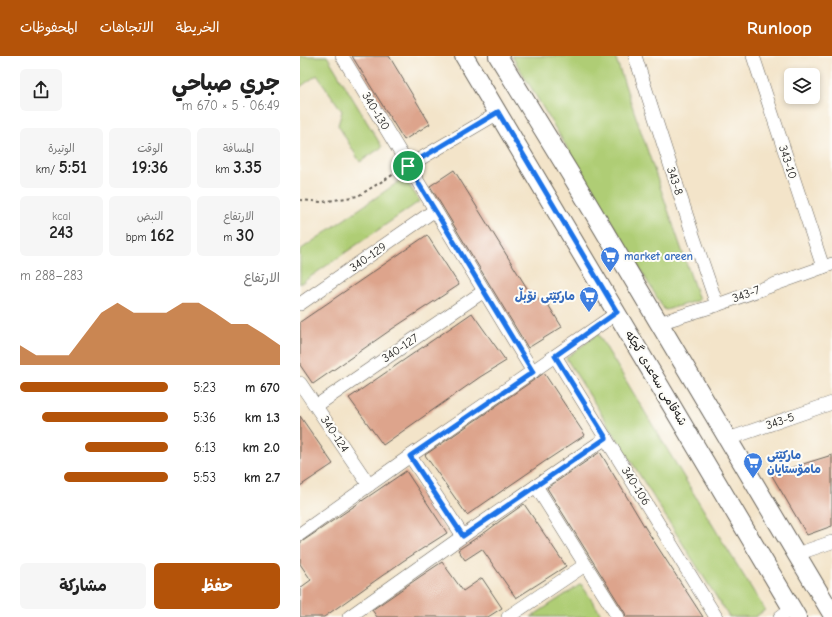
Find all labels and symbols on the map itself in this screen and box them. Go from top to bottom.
street label: 340-130 [359,89,393,133]
street label: 343-10 [776,143,800,181]
pin [391,149,425,183]
street label: 343-8 [664,165,686,197]
street label: 340-129 [347,239,389,275]
supermarket icon: market areen [599,245,621,273]
place label: market areen [624,249,693,263]
street label: 343-7 [730,282,762,305]
supermarket icon: مارکێتی نۆبڵ [578,285,600,313]
place label: مارکێتی نۆبڵ [515,287,575,304]
street label: شەقامی سەعدی گچکە [621,328,690,429]
street label: 340-127 [379,331,421,365]
street label: 343-5 [764,410,796,432]
street label: 340-124 [318,413,352,455]
place label: مارکێتی مامۆستایان [767,448,821,477]
supermarket icon: مارکێتی مامۆستایان [742,451,764,479]
street label: 340-106 [619,464,653,508]

